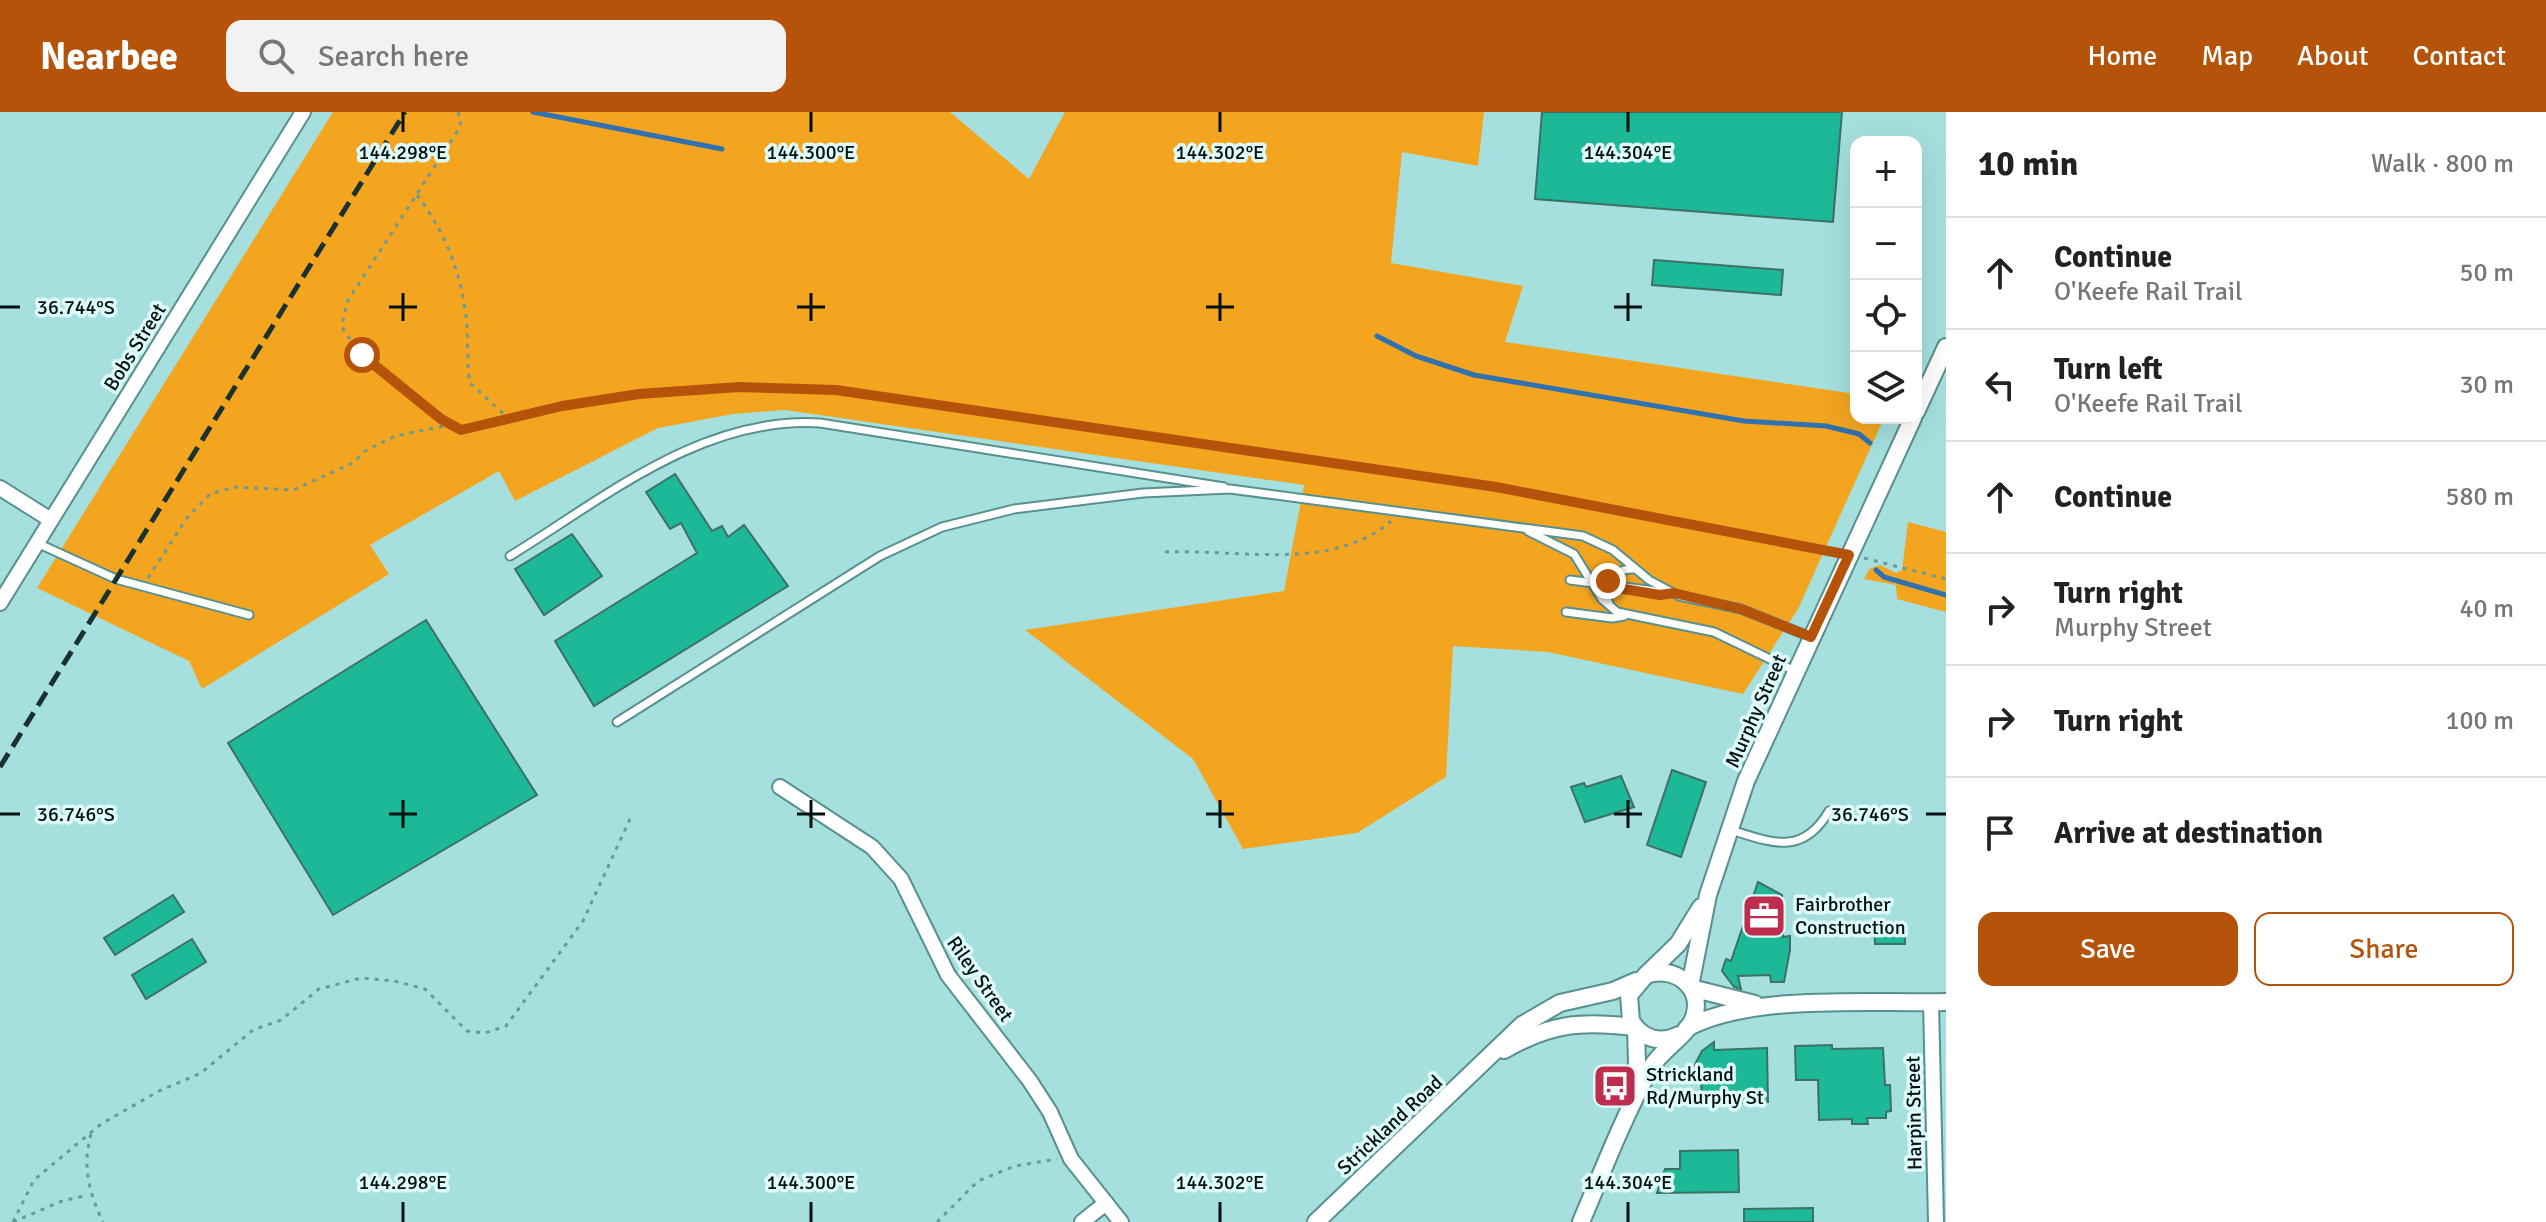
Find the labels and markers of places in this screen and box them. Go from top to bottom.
office icon: Fairbrother Construction [1740,892,1788,940]
place label: Fairbrother Construction [1795,892,1906,940]
bus stop icon: Strickland Rd/Murphy St [1591,1062,1639,1110]
place label: Strickland Rd/Murphy St [1646,1062,1764,1110]

